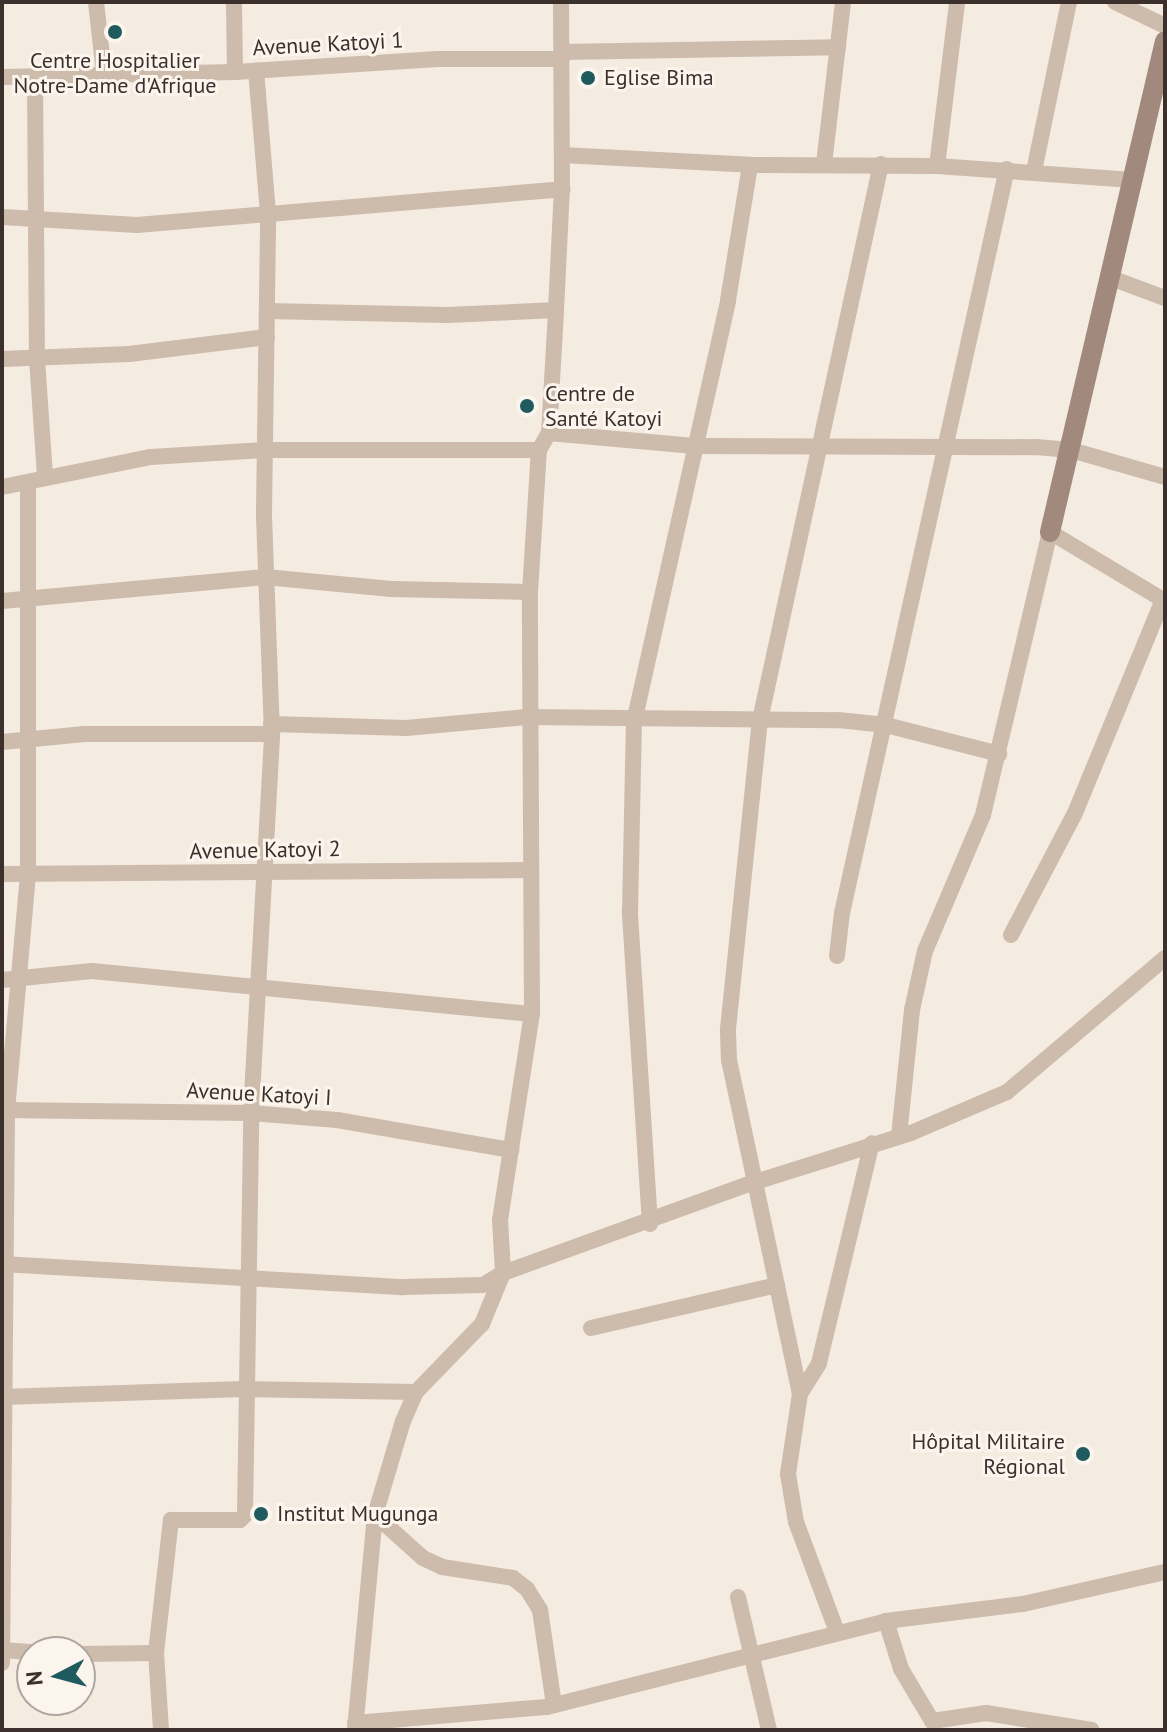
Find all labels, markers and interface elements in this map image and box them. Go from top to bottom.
marker: Centre Hospitalier Notre-Dame d'Afrique [104,21,126,43]
street label: Avenue Katoyi 1 [252,27,404,61]
place label: Centre Hospitalier Notre-Dame d'Afrique [14,47,216,98]
place label: Eglise Bima [604,65,714,91]
marker: Eglise Bima [579,69,597,87]
place label: Centre de Santé Katoyi [545,380,663,432]
marker: Centre de Santé Katoyi [516,395,538,417]
street label: Avenue Katoyi 2 [189,835,341,865]
street label: Avenue Katoyi I [186,1077,332,1111]
place label: Hôpital Militaire Régional [911,1428,1065,1480]
marker: Hôpital Militaire Régional [1072,1443,1094,1465]
place label: Institut Mugunga [277,1501,438,1527]
marker: Institut Mugunga [252,1505,270,1523]
north arrow [16,1636,96,1716]
text: N [19,1670,49,1687]

